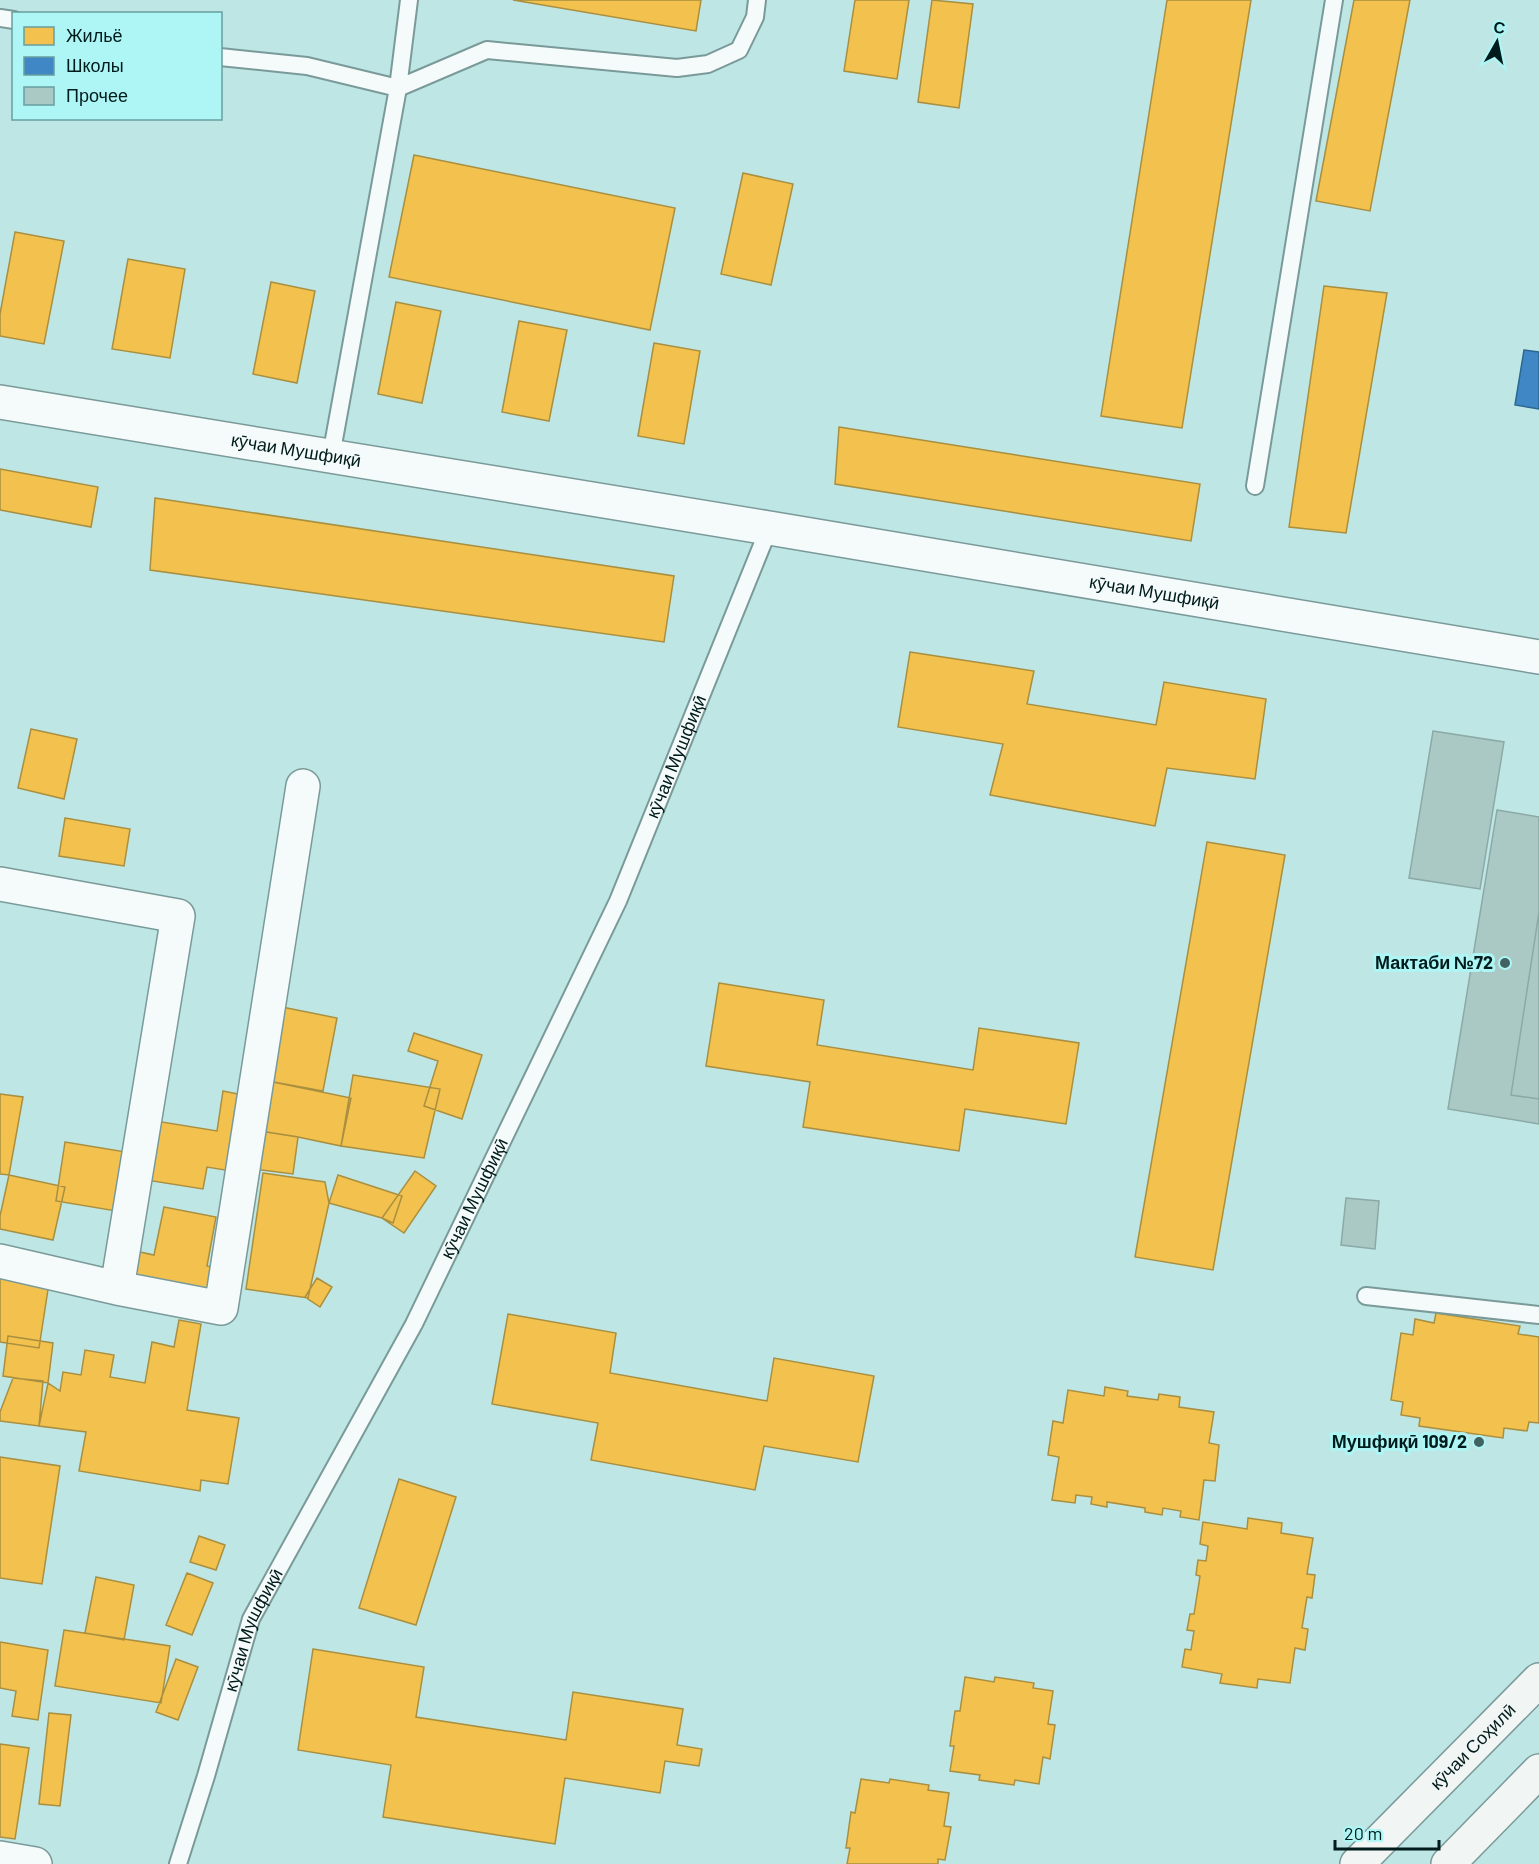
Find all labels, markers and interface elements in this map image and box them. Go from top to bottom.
legend [12,12,222,120]
north arrow [1467,12,1527,72]
text: С [1492,16,1507,37]
text: Жильё [66,24,123,46]
text: Школы [66,54,124,76]
text: Прочее [66,84,128,106]
street label: кӯчаи Мушфиқӣ [230,428,363,471]
street label: кӯчаи Мушфиқӣ [1088,570,1221,613]
street label: кӯчаи Мушфиқӣ [641,691,710,821]
place label: Мактаби №72 [1375,951,1493,973]
marker: Мактаби №72 [1498,956,1512,970]
street label: кӯчаи Мушфиқӣ [435,1134,512,1262]
place label: Мушфиқӣ 109/2 [1332,1430,1467,1452]
marker: Мушфиқӣ 109/2 [1472,1435,1486,1449]
street label: кӯчаи Мушфиқӣ [219,1564,287,1694]
street label: кӯчаи Соҳилӣ [1425,1698,1520,1794]
scale bar [1335,1813,1438,1851]
text: 20 m [1344,1822,1382,1844]

